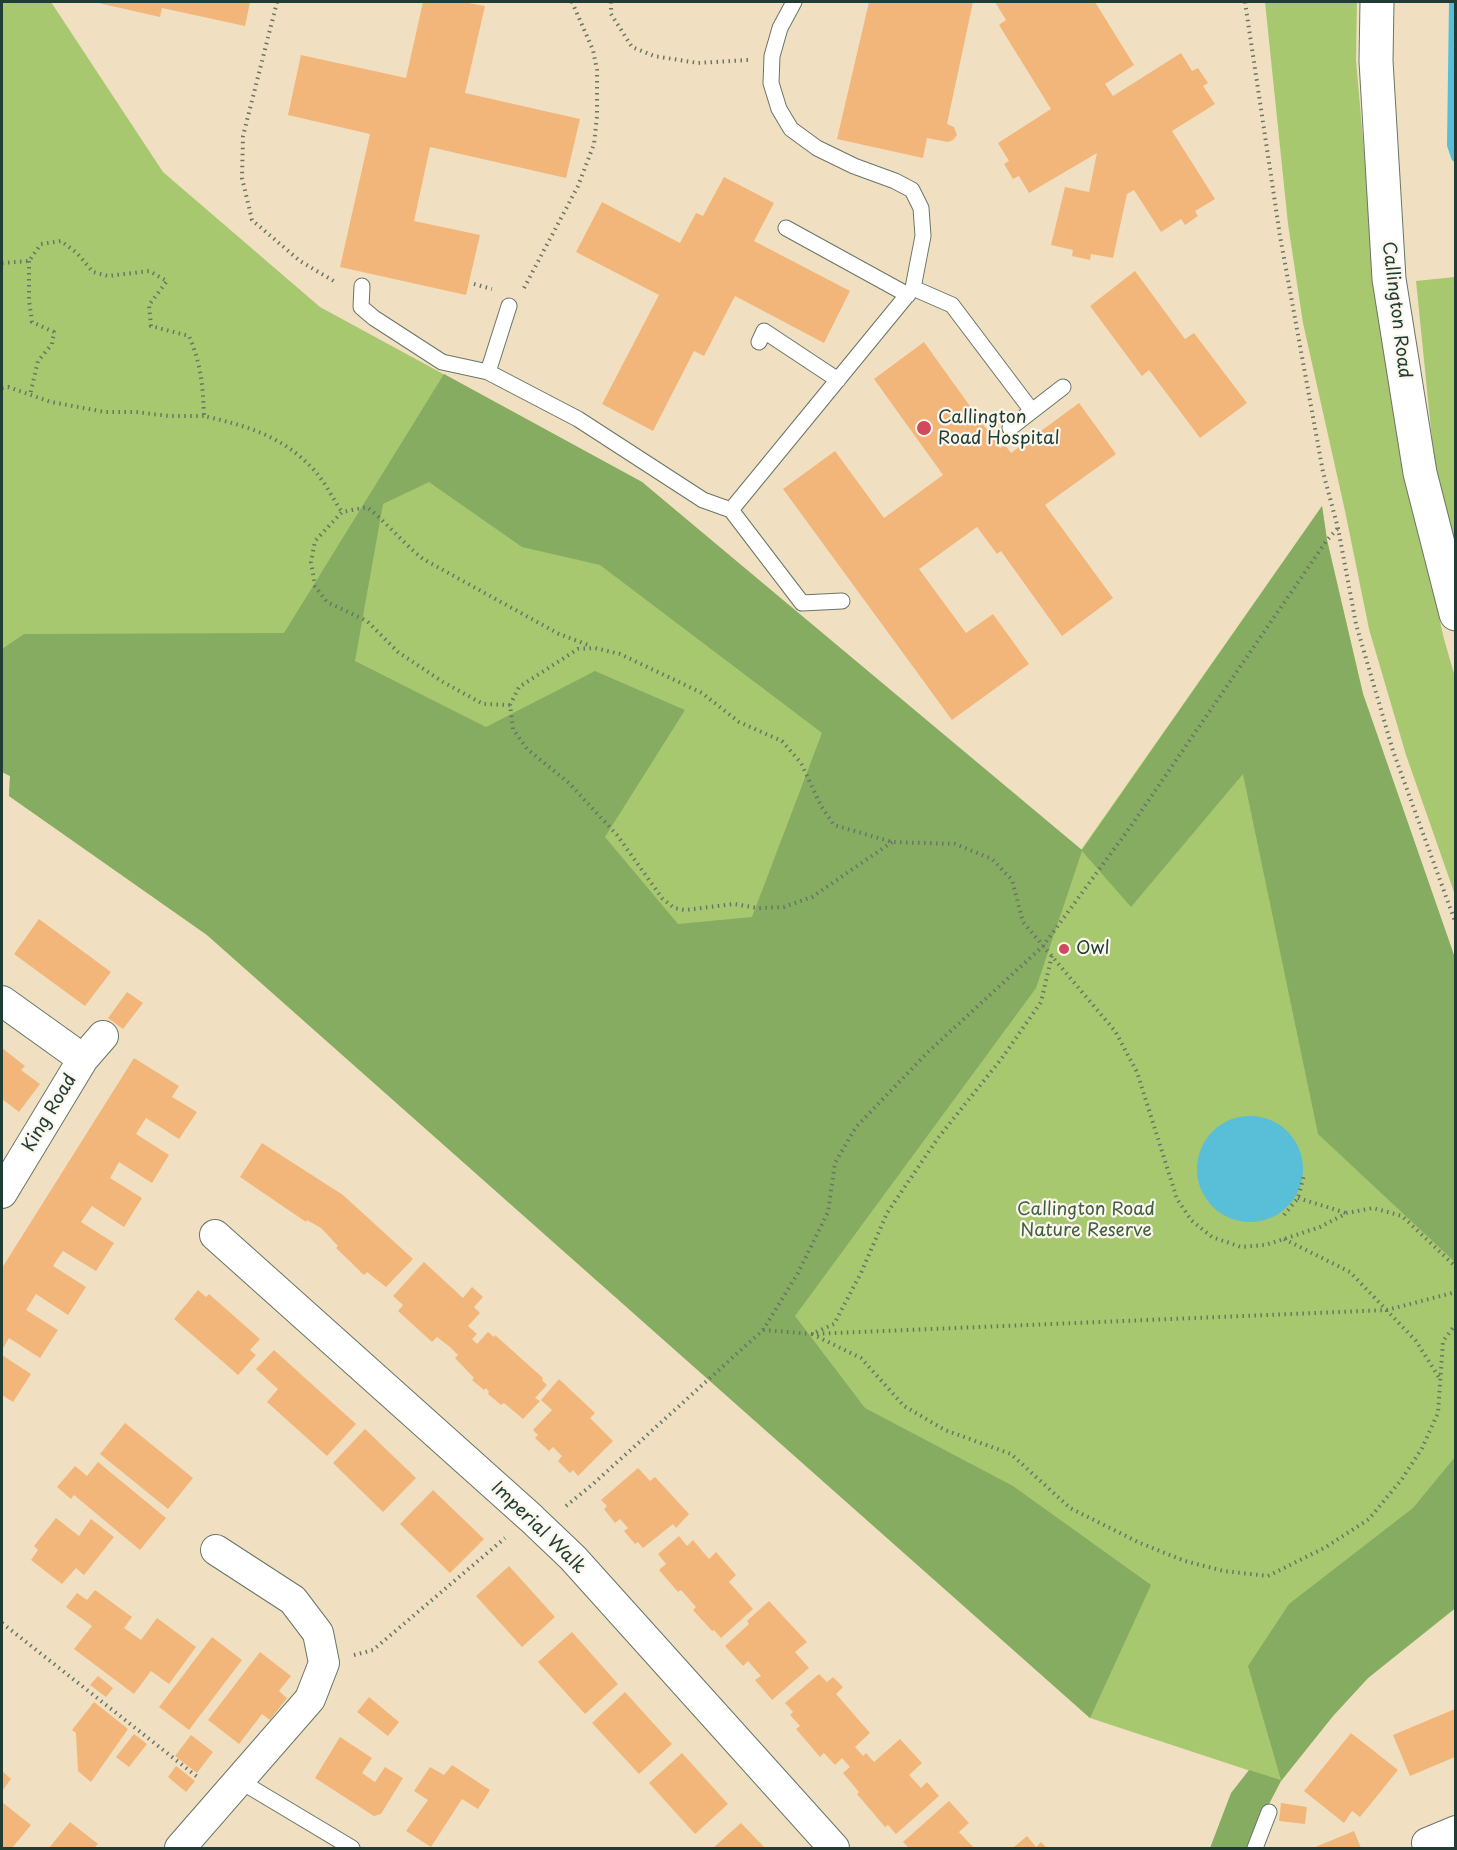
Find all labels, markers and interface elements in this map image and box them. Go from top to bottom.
street label: Callington Road [1377,240,1415,380]
place label: Callington Road Hospital [938,407,1060,450]
marker: Callington Road Hospital [915,419,933,437]
place label: Owl [1076,938,1110,960]
marker: Owl [1057,942,1071,956]
street label: King Road [18,1070,82,1156]
park label: Callington Road Nature Reserve [1017,1199,1155,1242]
street label: Imperial Walk [486,1477,590,1579]

